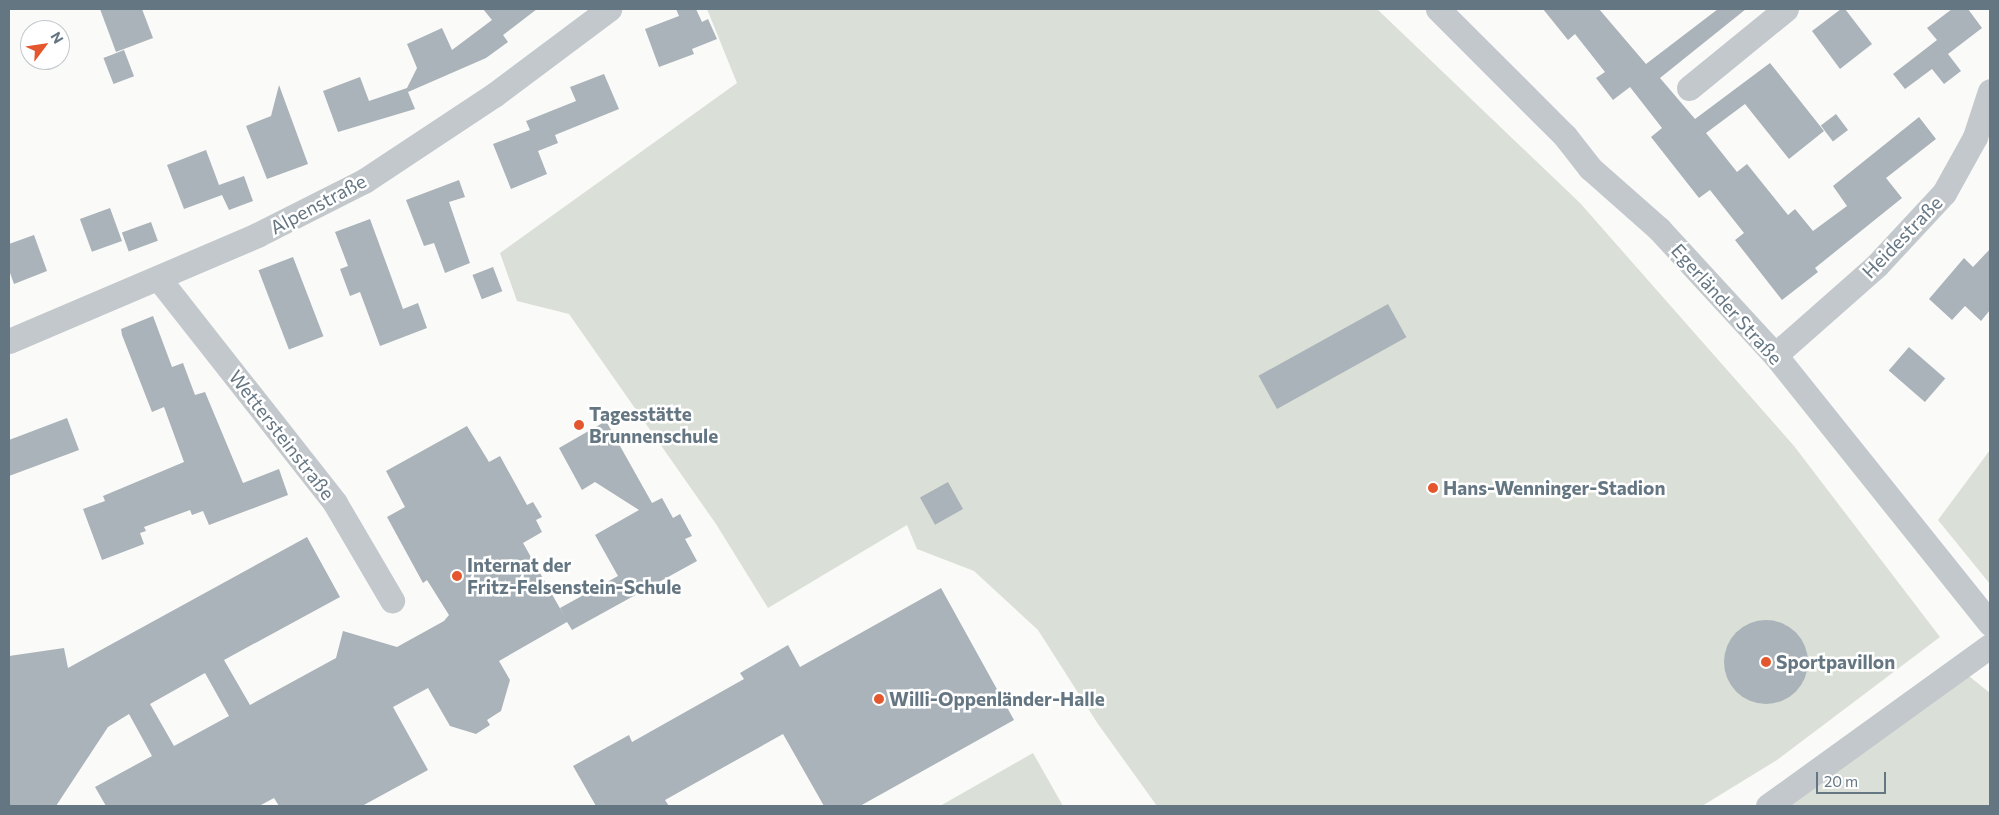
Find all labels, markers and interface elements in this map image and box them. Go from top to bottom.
north arrow [20,20,70,70]
text: N [47,29,67,46]
street label: Alpenstraße [266,169,370,239]
street label: Heidestraße [1857,191,1947,283]
street label: Egerländer Straße [1667,239,1787,369]
street label: Wettersteinstraße [224,366,340,504]
place label: Tagesstätte Brunnenschule [589,403,718,447]
marker: Tagesstätte Brunnenschule [573,419,585,431]
place label: Hans-Wenninger-Stadion [1443,477,1665,499]
marker: Hans-Wenninger-Stadion [1427,482,1439,494]
place label: Internat der Fritz-Felsenstein-Schule [467,554,681,598]
marker: Internat der Fritz-Felsenstein-Schule [451,570,463,582]
place label: Sportpavillon [1776,651,1895,673]
marker: Sportpavillon [1760,656,1772,668]
place label: Willi-Oppenländer-Halle [889,688,1105,710]
marker: Willi-Oppenländer-Halle [873,693,885,705]
scale bar [1819,762,1889,794]
text: 20 m [1824,772,1858,790]

